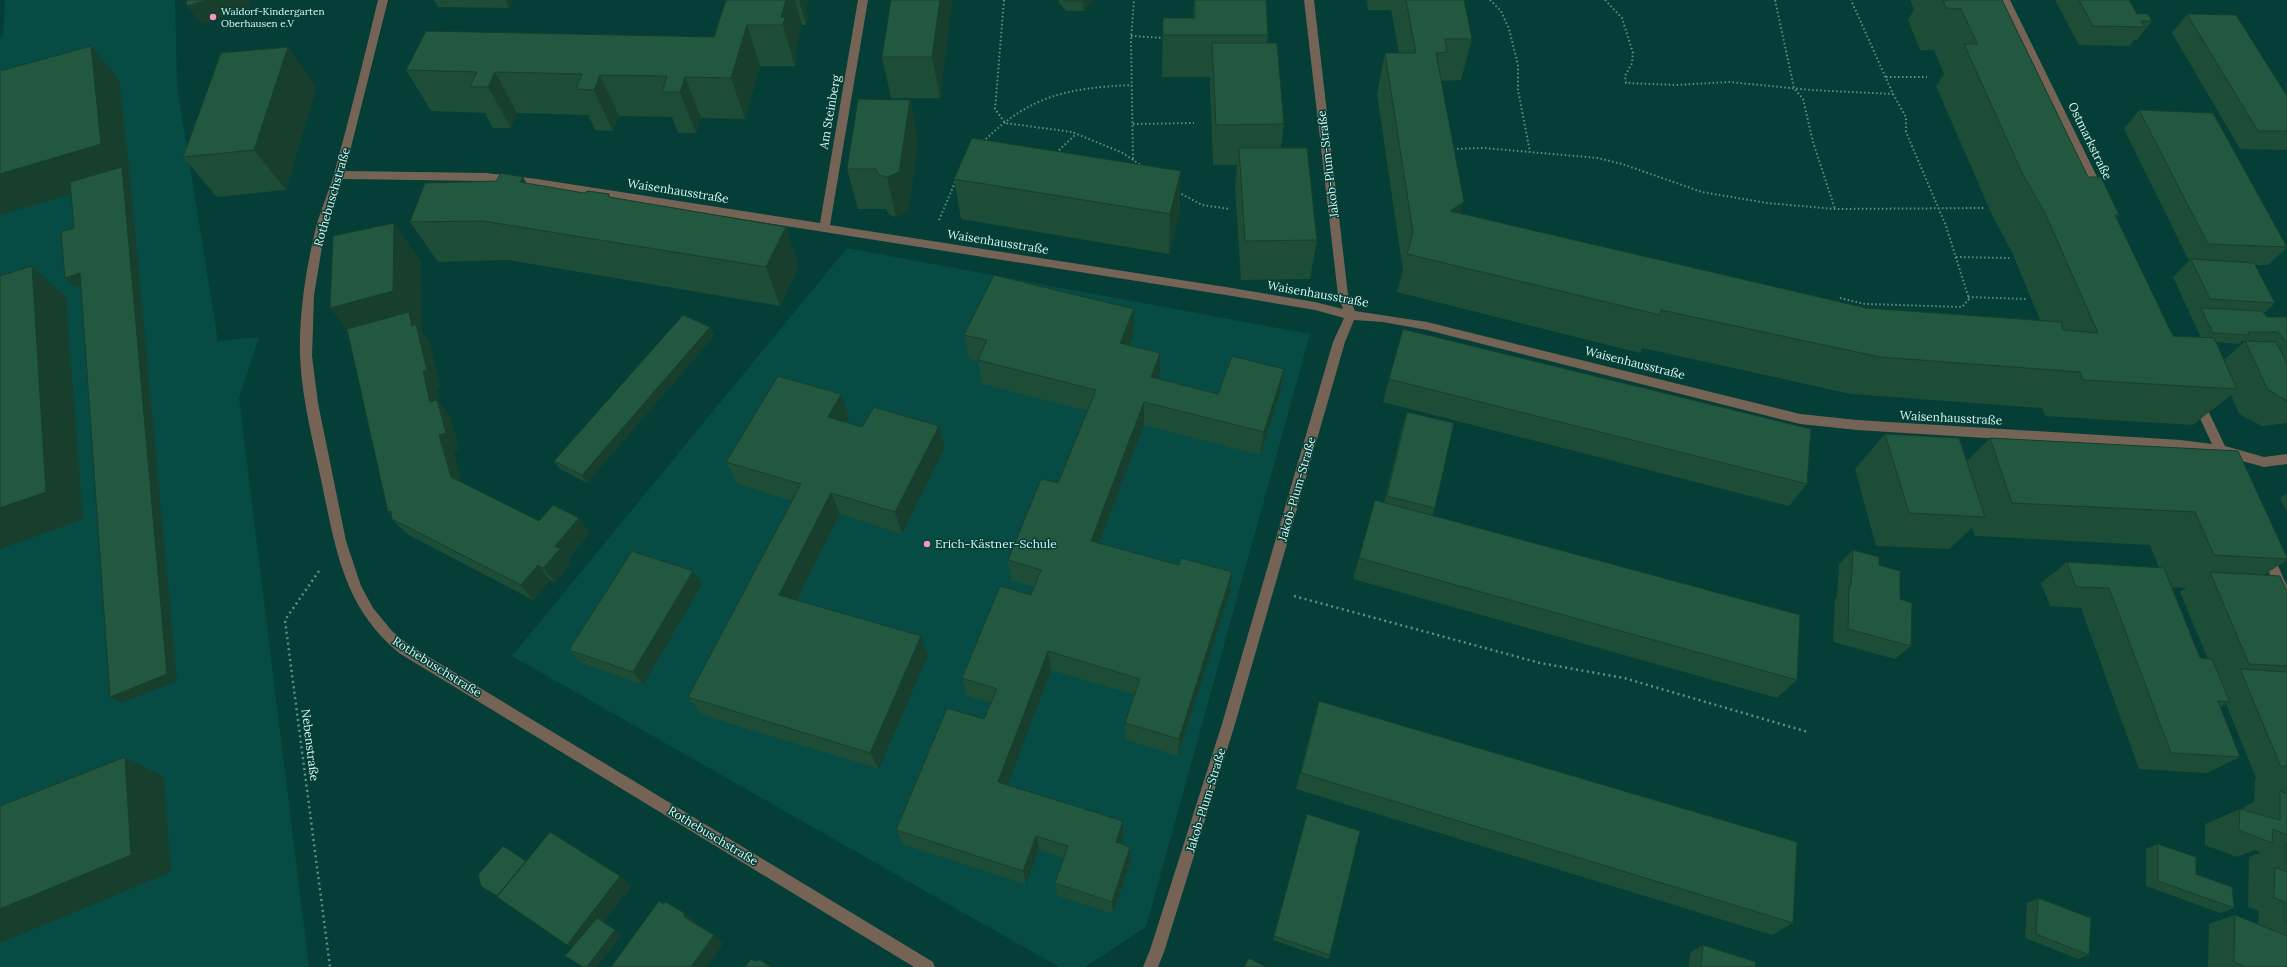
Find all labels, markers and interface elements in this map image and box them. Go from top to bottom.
place label: Waldorf-Kindergarten Oberhausen e.V [221,5,324,30]
marker: Waldorf-Kindergarten Oberhausen e.V [208,12,218,22]
street label: Am Steinberg [815,73,843,151]
street label: Ostmarkstraße [2065,100,2116,182]
street label: Jakob-Plum-Straße [1313,109,1342,220]
street label: Rothebuschstraße [310,145,353,248]
street label: Waisenhausstraße [626,175,730,206]
street label: Waisenhausstraße [946,226,1050,257]
street label: Waisenhausstraße [1266,277,1370,310]
street label: Waisenhausstraße [1584,343,1687,382]
street label: Waisenhausstraße [1899,407,2003,428]
street label: Jakob-Plum-Straße [1274,434,1319,544]
place label: Erich-Kästner-Schule [935,536,1057,551]
marker: Erich-Kästner-Schule [922,539,932,549]
street label: Rothebuschstraße [390,633,485,700]
street label: Nebenstraße [299,708,322,782]
street label: Jakob-Plum-Straße [1182,746,1229,855]
street label: Rothebuschstraße [666,803,761,869]

